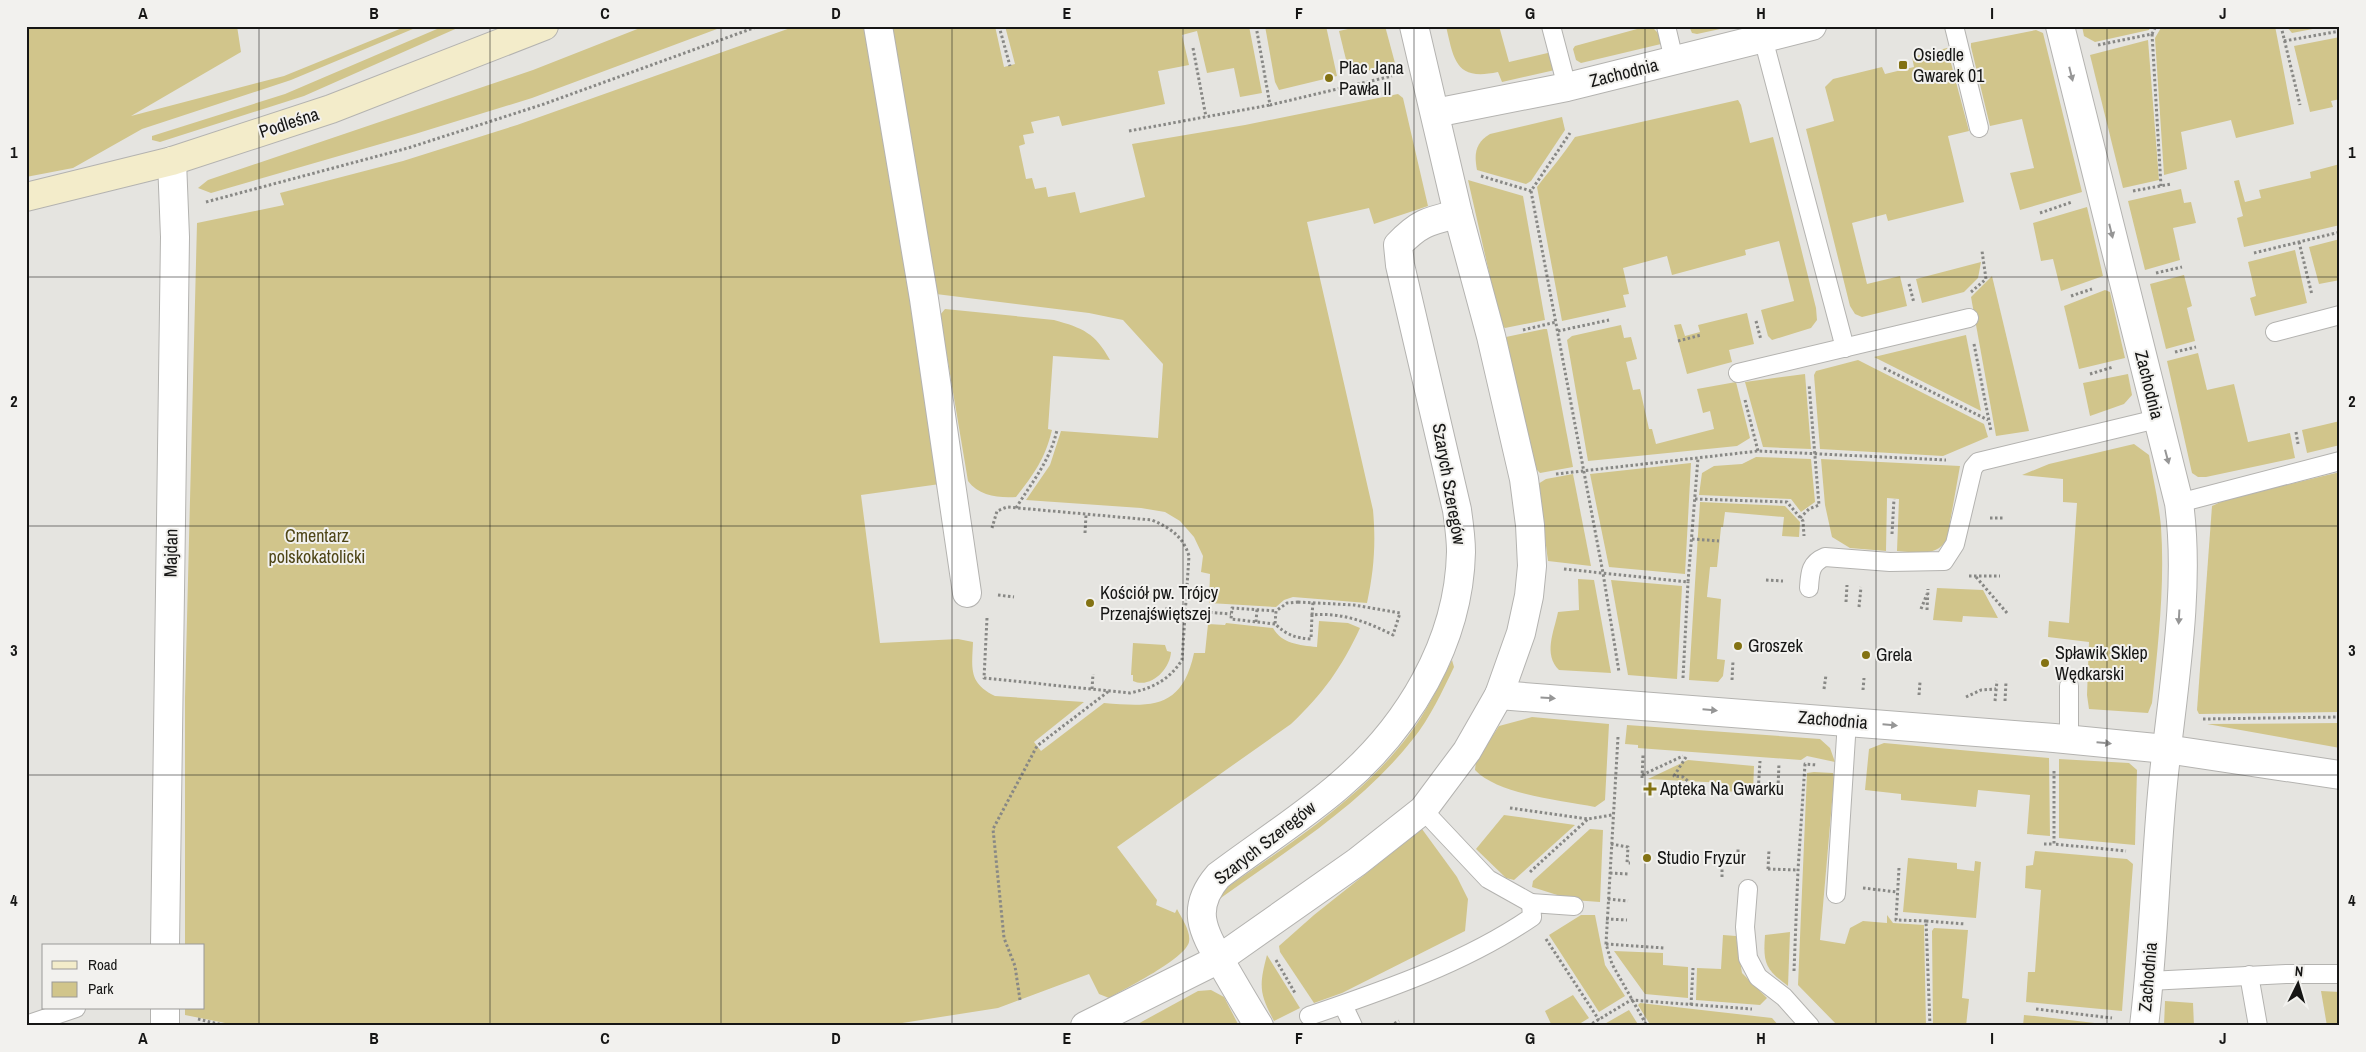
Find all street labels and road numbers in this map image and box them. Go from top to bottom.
street label: Zachodnia [1587,52,1661,93]
street label: Podleśna [256,101,322,144]
street label: Zachodnia [2129,348,2170,422]
street label: Szarych Szeregów [1426,421,1473,547]
street label: Majdan [158,529,183,577]
street label: Zachodnia [1797,704,1869,735]
street label: Szarych Szeregów [1209,795,1321,890]
street label: Zachodnia [2132,941,2163,1013]

